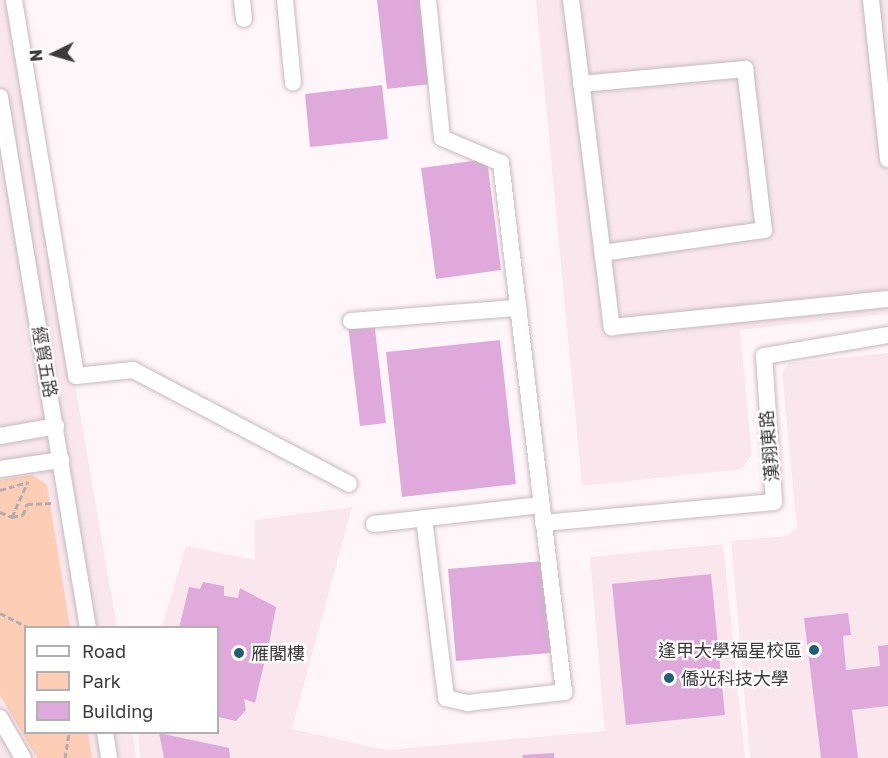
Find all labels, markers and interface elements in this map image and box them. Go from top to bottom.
north arrow [24,24,84,84]
text: N [26,49,47,63]
street label: 經貿五路 [28,325,62,399]
street label: 漢翔東路 [755,409,783,483]
legend [24,626,219,734]
place label: 逢甲大學福星校區 [658,639,802,661]
text: Road [82,640,126,662]
place label: 雁閣樓 [251,642,305,664]
marker: 逢甲大學福星校區 [807,643,821,657]
marker: 雁閣樓 [232,646,246,660]
place label: 僑光科技大學 [681,667,789,689]
text: Park [82,670,121,692]
marker: 僑光科技大學 [662,671,676,685]
text: Building [82,700,153,722]

